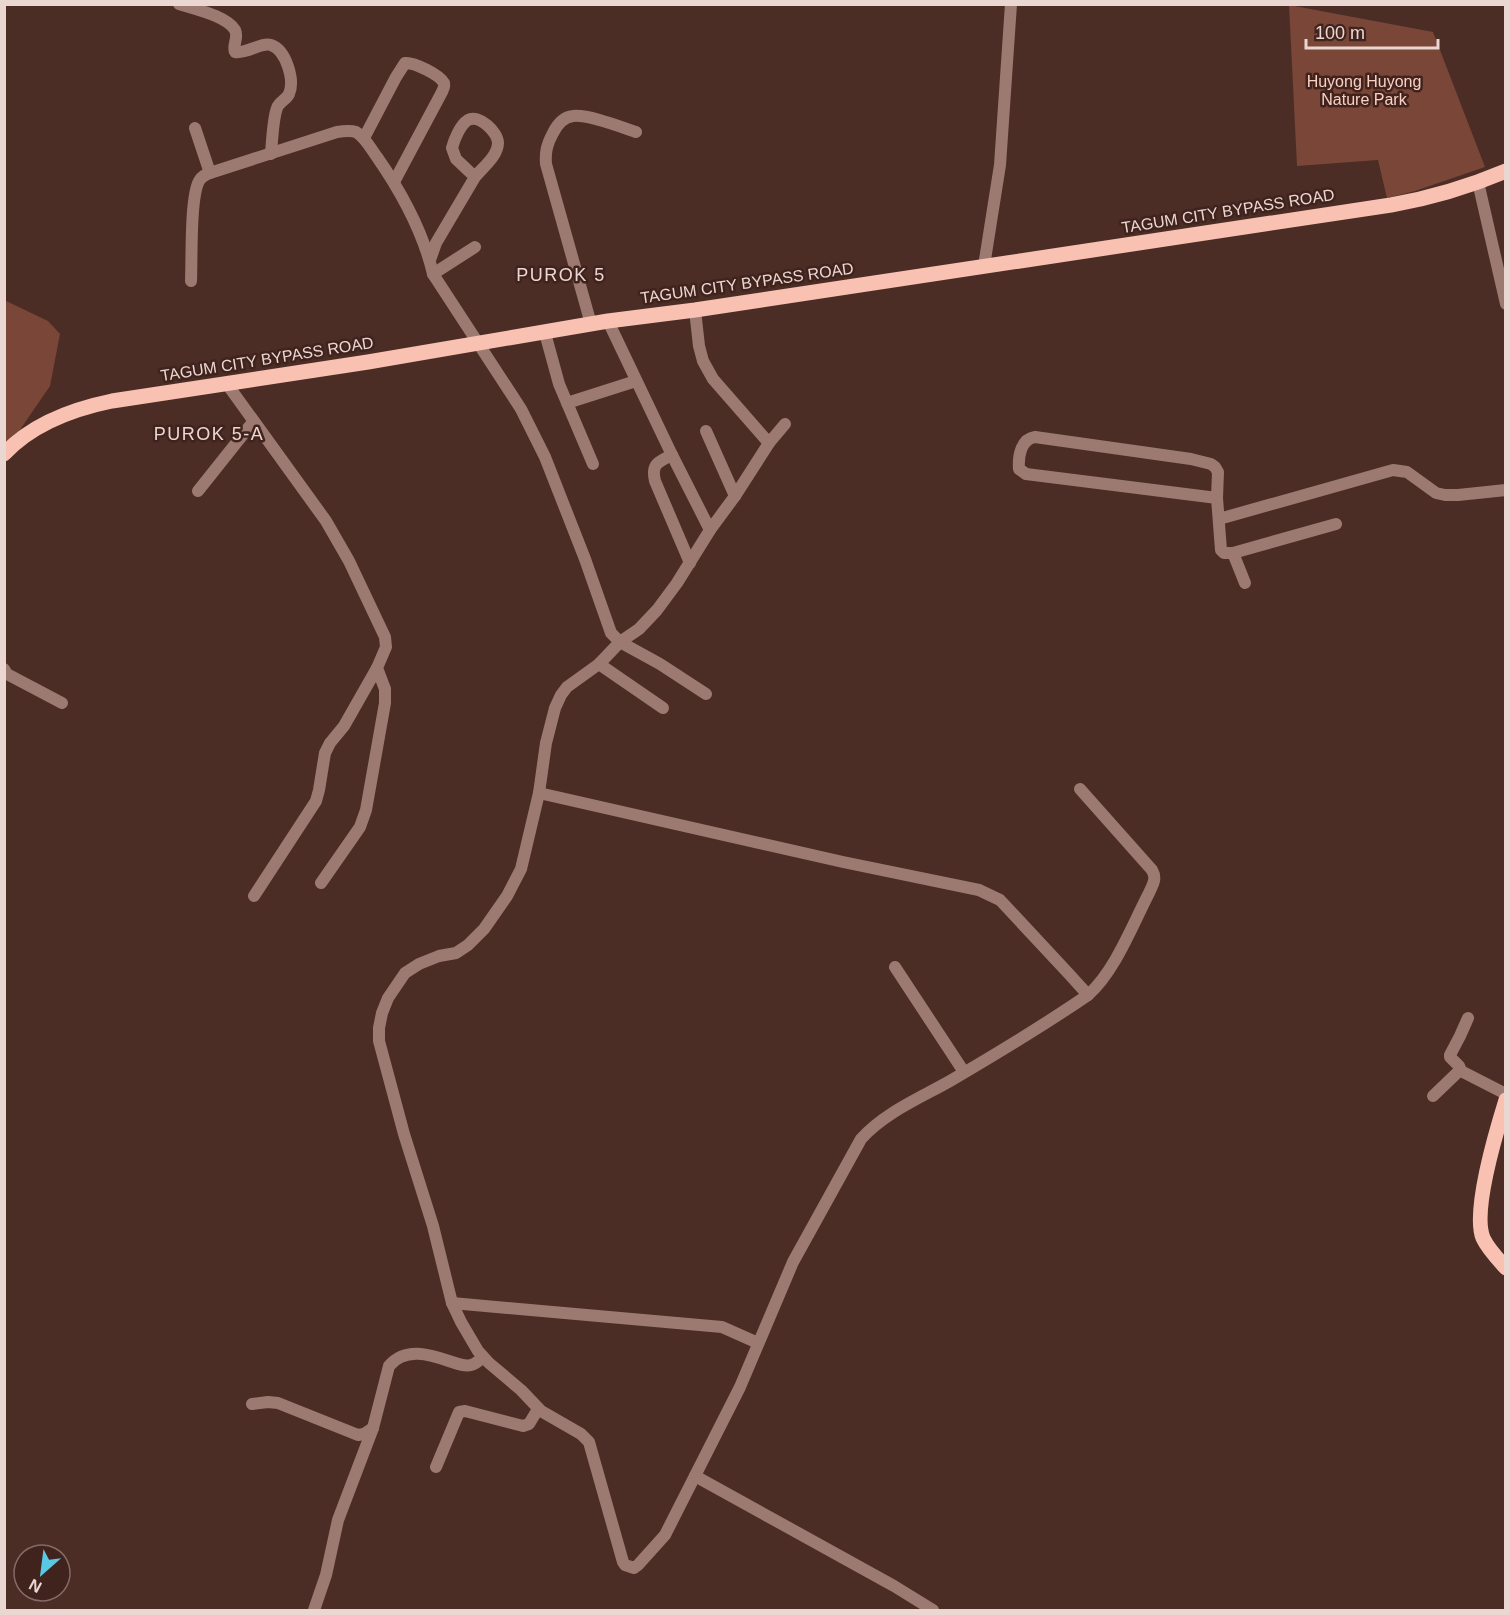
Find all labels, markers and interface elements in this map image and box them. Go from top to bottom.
scale bar [1306,12,1438,50]
text: 100 m [1315,23,1365,43]
park label: Huyong Huyong Nature Park [1307,73,1421,108]
street label: TAGUM CITY BYPASS ROAD [1120,186,1336,236]
street label: TAGUM CITY BYPASS ROAD [639,260,855,306]
district label: PUROK 5 [516,265,606,285]
street label: TAGUM CITY BYPASS ROAD [159,334,375,384]
district label: PUROK 5-A [154,424,264,444]
north arrow [12,1543,72,1603]
text: N [26,1576,44,1596]

